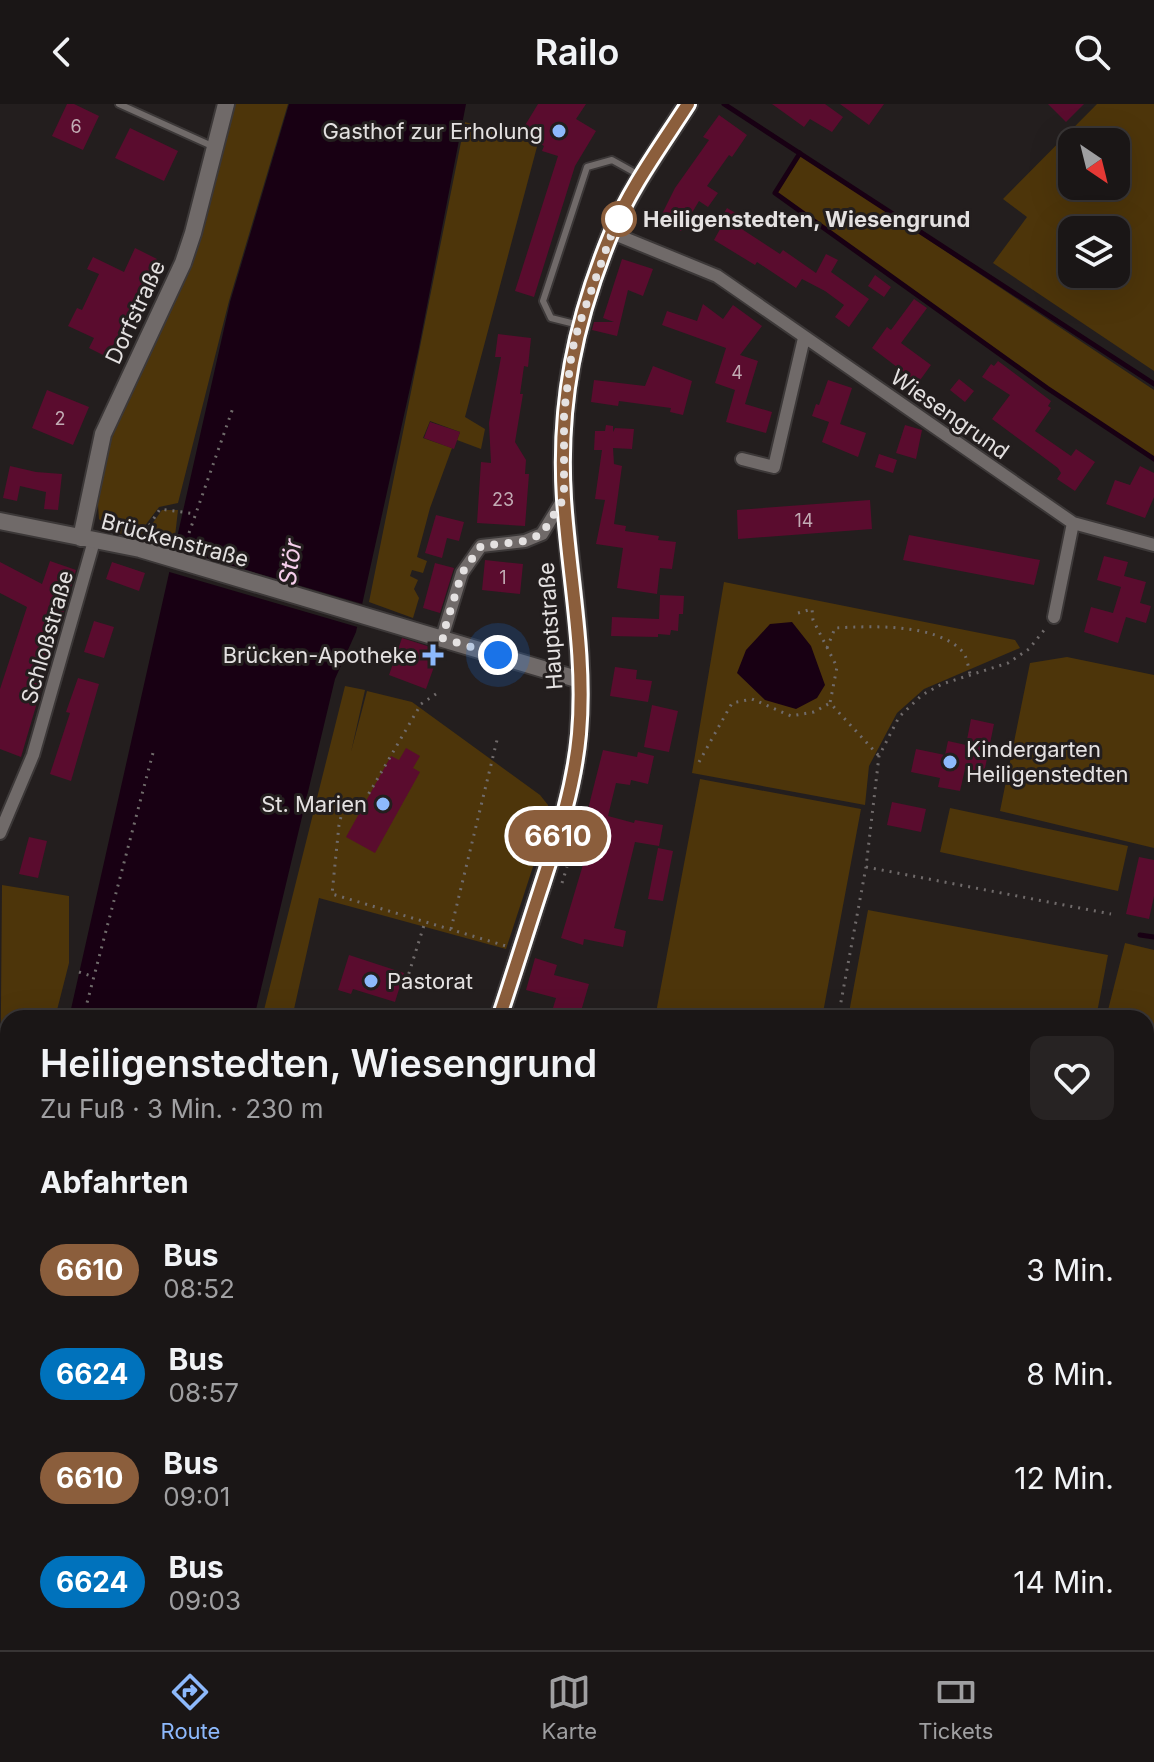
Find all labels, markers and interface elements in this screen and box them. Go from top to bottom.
icon: back [40,30,84,74]
text: Railo [535,30,619,74]
icon: search [1070,30,1114,74]
house number: 6 [70,116,82,137]
place label: Gasthof zur Erholung [322,118,543,144]
marker: Gasthof zur Erholung [550,122,568,140]
north arrow [1058,128,1130,200]
map controls [1058,128,1130,288]
marker: Heiligenstedten, Wiesengrund [602,202,636,236]
place label: Heiligenstedten, Wiesengrund [643,206,970,232]
button: layers [1058,216,1130,288]
street label: Dorfstraße [100,256,170,368]
house number: 4 [731,362,743,383]
street label: Wiesengrund [886,364,1014,464]
house number: 2 [55,408,65,429]
house number: 23 [492,489,514,510]
street label: Brückenstraße [98,508,252,572]
house number: 14 [795,510,813,531]
water label: Stör [272,536,308,587]
street label: Hauptstraße [533,561,567,691]
street label: Schloßstraße [16,567,78,707]
house number: 1 [499,567,507,588]
your location [478,635,518,675]
place label: Brücken-Apotheke [223,642,417,668]
marker: Brücken-Apotheke [424,646,442,664]
place label: Kindergarten Heiligenstedten [966,736,1129,787]
marker: Kindergarten Heiligenstedten [941,753,959,771]
place label: St. Marien [261,791,367,817]
marker: St. Marien [374,795,392,813]
line badge: 6610 [502,810,614,862]
text: 6610 [524,819,592,853]
place label: Pastorat [387,968,473,994]
marker: Pastorat [362,972,380,990]
button: heart [1030,1036,1114,1120]
text: Heiligenstedten, Wiesengrund [40,1040,597,1086]
text: Zu Fuß · 3 Min. · 230 m [40,1093,324,1124]
text: Abfahrten [40,1164,189,1200]
text: Bus [163,1237,219,1273]
text: 3 Min. [1026,1252,1114,1288]
text: 6610 [56,1253,123,1287]
text: 08:52 [163,1273,235,1304]
text: Bus [169,1341,224,1377]
text: 8 Min. [1026,1356,1114,1392]
text: 6624 [56,1357,129,1391]
text: 08:57 [169,1377,239,1408]
text: Bus [163,1445,219,1481]
text: 12 Min. [1014,1460,1114,1496]
text: 6610 [56,1461,123,1495]
text: 09:01 [163,1481,230,1512]
text: Bus [169,1549,224,1585]
text: 14 Min. [1013,1564,1114,1600]
text: 6624 [56,1565,129,1599]
text: 09:03 [169,1585,241,1616]
tab: Route [161,1670,220,1744]
tab: Karte [542,1670,597,1744]
tab: Tickets [918,1670,993,1744]

